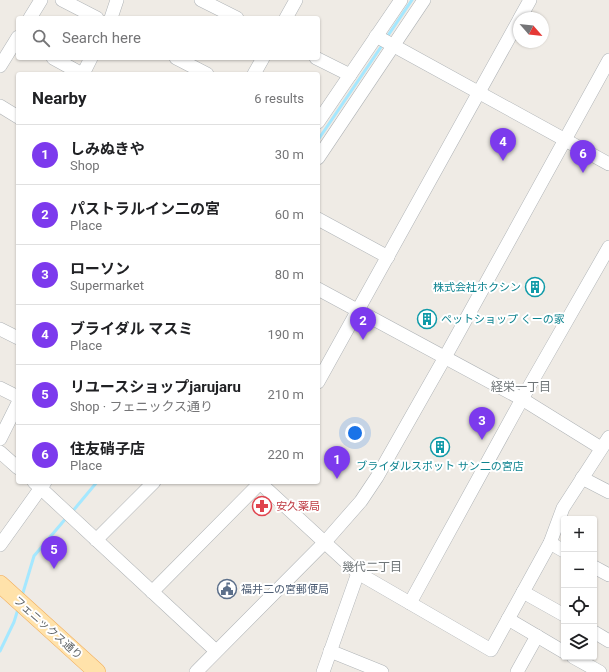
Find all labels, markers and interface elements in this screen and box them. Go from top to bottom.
north arrow [513,12,549,48]
search box [16,16,320,60]
icon: search [30,27,52,49]
text: Search here [62,29,141,47]
text: Nearby [32,88,87,108]
text: 6 results [254,91,304,106]
pin: 4 [490,128,516,161]
text: しみぬきや [70,140,145,158]
pin: 6 [570,140,596,173]
text: 1 [41,147,49,162]
text: 30 m [275,147,304,162]
text: Shop [70,158,100,173]
text: パストラルイン二の宮 [70,200,220,218]
text: 2 [41,207,49,222]
text: 60 m [275,207,304,222]
text: Place [70,218,102,233]
text: ローソン [70,260,130,278]
text: 3 [41,267,49,282]
text: 80 m [275,267,304,282]
building icon: 株式会社ホクシン [524,276,546,298]
text: Supermarket [70,278,144,293]
place label: 株式会社ホクシン [433,281,521,294]
pin: 2 [350,307,376,340]
building icon: ペットショップ くーの家 [416,308,438,330]
place label: ペットショップ くーの家 [441,313,565,326]
text: ブライダル マスミ [70,320,193,338]
text: 4 [41,327,49,342]
text: 190 m [267,327,304,342]
text: Place [70,338,102,353]
text: リユースショップjarujaru [70,378,241,396]
district label: 経栄一丁目 [491,380,551,394]
text: 5 [41,387,49,402]
text: 210 m [267,387,304,402]
text: Shop · フェニックス通り [70,399,213,414]
pin: 3 [469,407,495,440]
your location [345,423,365,443]
building icon: ブライダルスポット サン二の宮店 [429,436,451,458]
text: 住友硝子店 [70,440,145,458]
pin: 1 [324,446,350,479]
text: 6 [41,447,49,462]
text: 220 m [267,447,304,462]
text: Place [70,458,102,473]
place label: ブライダルスポット サン二の宮店 [356,460,524,473]
pharmacy icon: 安久薬局 [251,495,273,517]
place label: 安久薬局 [276,500,320,513]
map controls [561,516,597,660]
button: + [561,516,597,552]
pin: 5 [41,536,67,569]
button: − [561,552,597,588]
district label: 幾代二丁目 [342,560,402,574]
public building icon: 福井二の宮郵便局 [216,578,238,600]
place label: 福井二の宮郵便局 [241,583,329,596]
button: locate [561,588,597,624]
street label: フェニックス通り [11,594,85,662]
button: layers [561,624,597,660]

